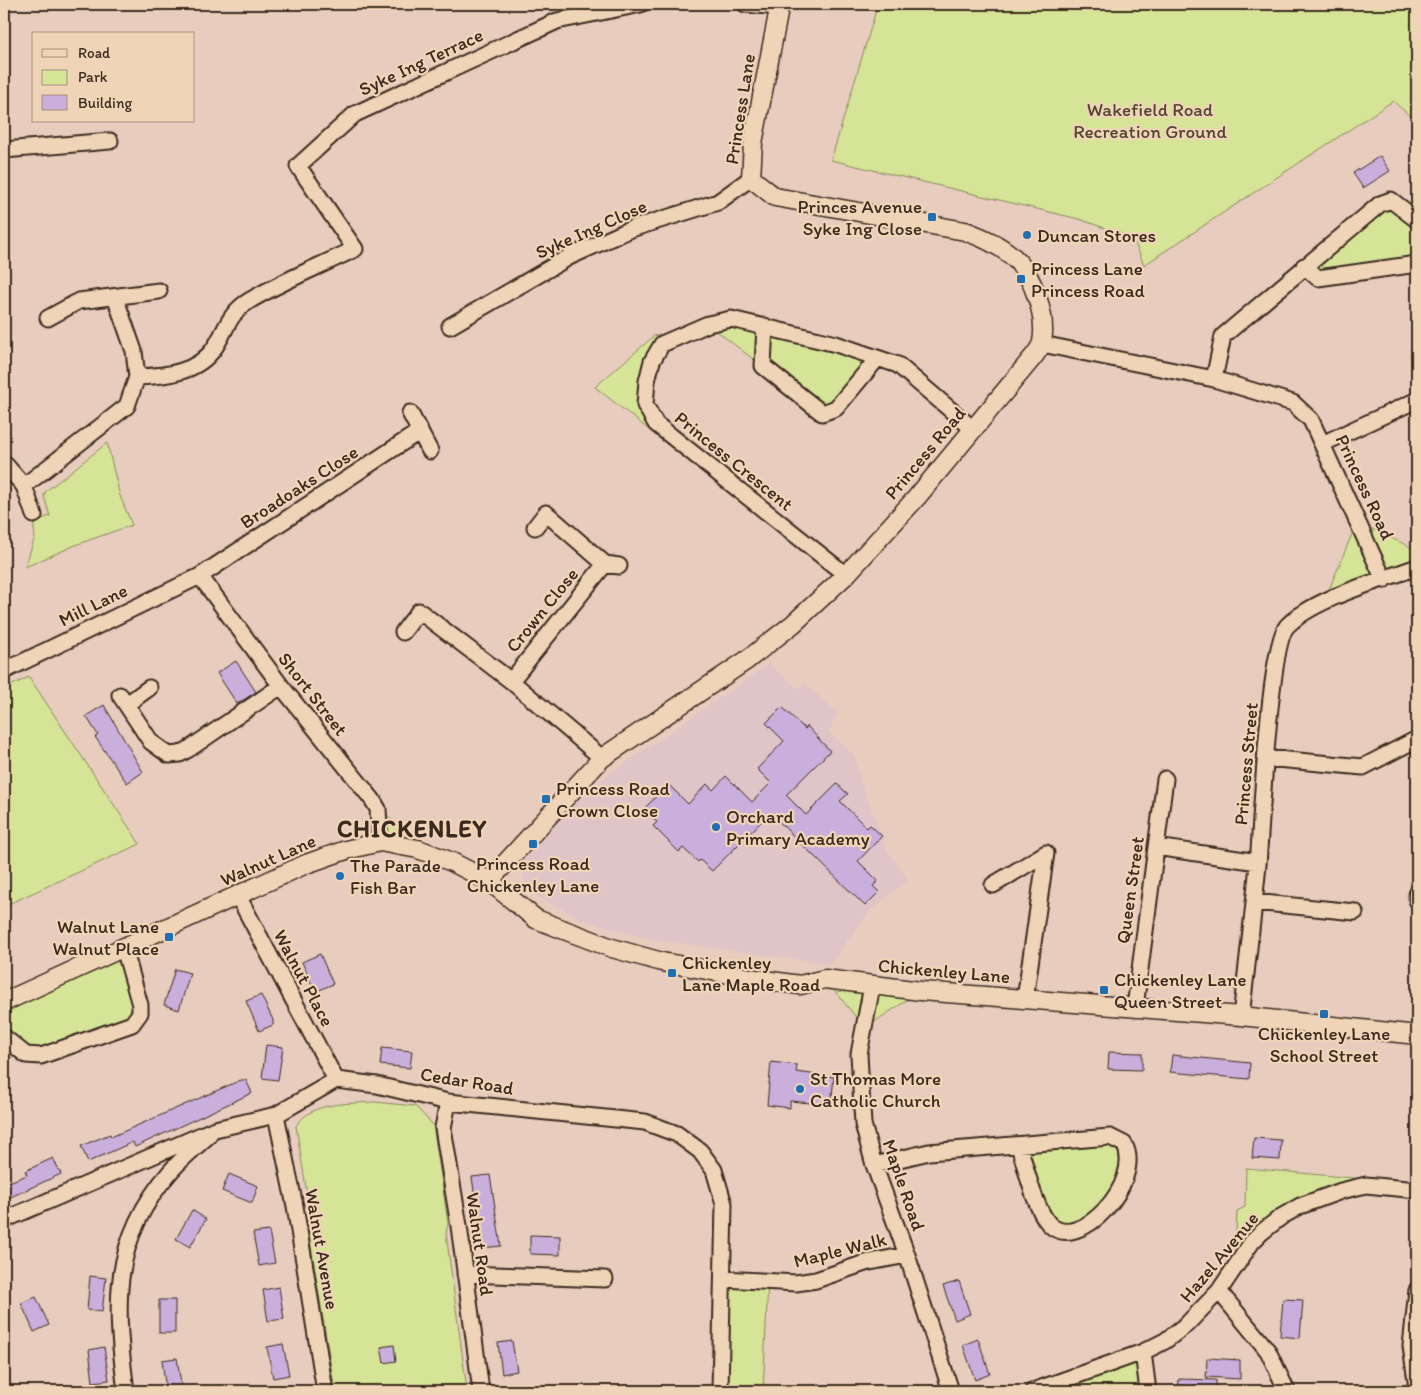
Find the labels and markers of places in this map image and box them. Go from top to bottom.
place label: Princes Avenue Syke Ing Close [798,195,922,240]
marker: Princes Avenue Syke Ing Close [926,211,938,223]
place label: Duncan Stores [1037,224,1156,247]
marker: Duncan Stores [1021,229,1033,241]
place label: Princess Lane Princess Road [1031,257,1146,302]
marker: Princess Lane Princess Road [1015,273,1027,285]
place label: Princess Road Crown Close [556,777,671,822]
marker: Princess Road Crown Close [540,793,552,805]
place label: Orchard Primary Academy [726,805,870,850]
marker: Orchard Primary Academy [710,821,722,833]
marker: Princess Road Chickenley Lane [527,838,539,850]
place label: Princess Road Chickenley Lane [467,852,599,897]
place label: The Parade Fish Bar [350,854,441,899]
marker: The Parade Fish Bar [334,870,346,882]
place label: Walnut Lane Walnut Place [52,915,159,960]
marker: Walnut Lane Walnut Place [163,931,175,943]
place label: Chickenley Lane Maple Road [682,951,821,996]
marker: Chickenley Lane Maple Road [666,967,678,979]
place label: Chickenley Lane Queen Street [1114,968,1247,1013]
marker: Chickenley Lane Queen Street [1098,984,1110,996]
marker: Chickenley Lane School Street [1318,1008,1330,1020]
place label: Chickenley Lane School Street [1258,1022,1390,1067]
place label: St Thomas More Catholic Church [810,1067,941,1112]
marker: St Thomas More Catholic Church [794,1083,806,1095]

